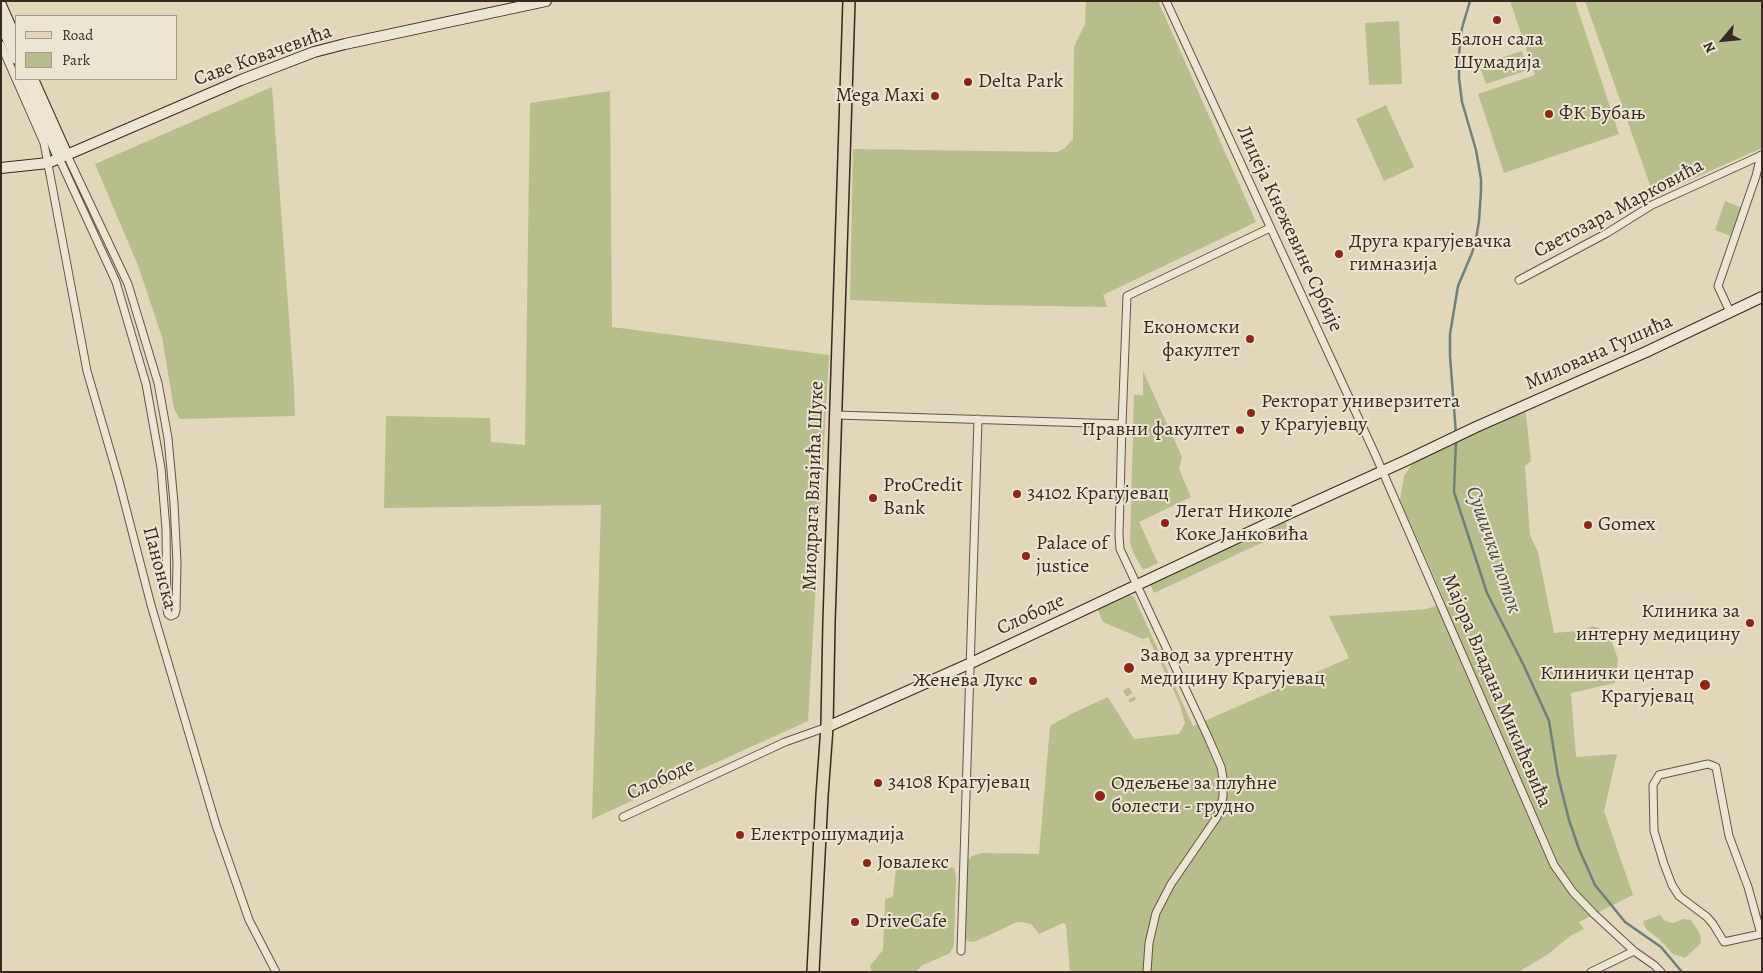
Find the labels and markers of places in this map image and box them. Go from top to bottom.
marker: Балон сала Шумадија [1491,14,1503,26]
place label: Балон сала Шумадија [1450,28,1544,75]
place label: Delta Park [978,70,1063,94]
marker: Delta Park [962,76,974,88]
place label: Mega Maxi [835,84,925,108]
marker: Mega Maxi [929,90,941,102]
place label: ФК Бубањ [1559,102,1645,126]
marker: ФК Бубањ [1543,108,1555,120]
place label: Друга крагујевачка гимназија [1349,230,1512,277]
marker: Друга крагујевачка гимназија [1333,248,1345,260]
place label: Економски факултет [1143,316,1240,363]
marker: Економски факултет [1244,333,1256,345]
place label: Ректорат универзитета у Крагујевцу [1261,390,1460,437]
marker: Ректорат универзитета у Крагујевцу [1245,407,1257,419]
place label: Правни факултет [1082,418,1230,442]
marker: Правни факултет [1234,424,1246,436]
place label: ProCredit Bank [883,474,963,521]
place label: 34102 Крагујевац [1027,482,1169,506]
marker: 34102 Крагујевац [1011,488,1023,500]
marker: ProCredit Bank [867,492,879,504]
place label: Легат Николе Коке Јанковића [1175,500,1308,547]
place label: Gomex [1598,513,1656,537]
marker: Легат Николе Коке Јанковића [1159,517,1171,529]
marker: Gomex [1582,519,1594,531]
place label: Palace of justice [1036,532,1108,579]
marker: Palace of justice [1020,550,1032,562]
place label: Клиника за интерну медицину [1576,600,1740,647]
marker: Клиника за интерну медицину [1744,617,1756,629]
place label: Завод за ургентну медицину Крагујевац [1140,644,1325,691]
marker: Завод за ургентну медицину Крагујевац [1122,661,1136,675]
place label: Клинички центар Крагујевац [1540,662,1694,709]
place label: Женева Лукс [913,669,1023,693]
marker: Женева Лукс [1027,675,1039,687]
marker: Клинички центар Крагујевац [1698,678,1712,692]
place label: 34108 Крагујевац [888,771,1030,795]
place label: Одељење за плућне болести - грудно [1111,772,1277,819]
marker: 34108 Крагујевац [872,777,884,789]
marker: Одељење за плућне болести - грудно [1093,789,1107,803]
place label: Електрошумадија [750,823,905,847]
marker: Електрошумадија [734,829,746,841]
place label: Јовалекс [877,851,949,875]
marker: Јовалекс [861,857,873,869]
place label: DriveCafe [865,910,947,934]
marker: DriveCafe [849,916,861,928]

